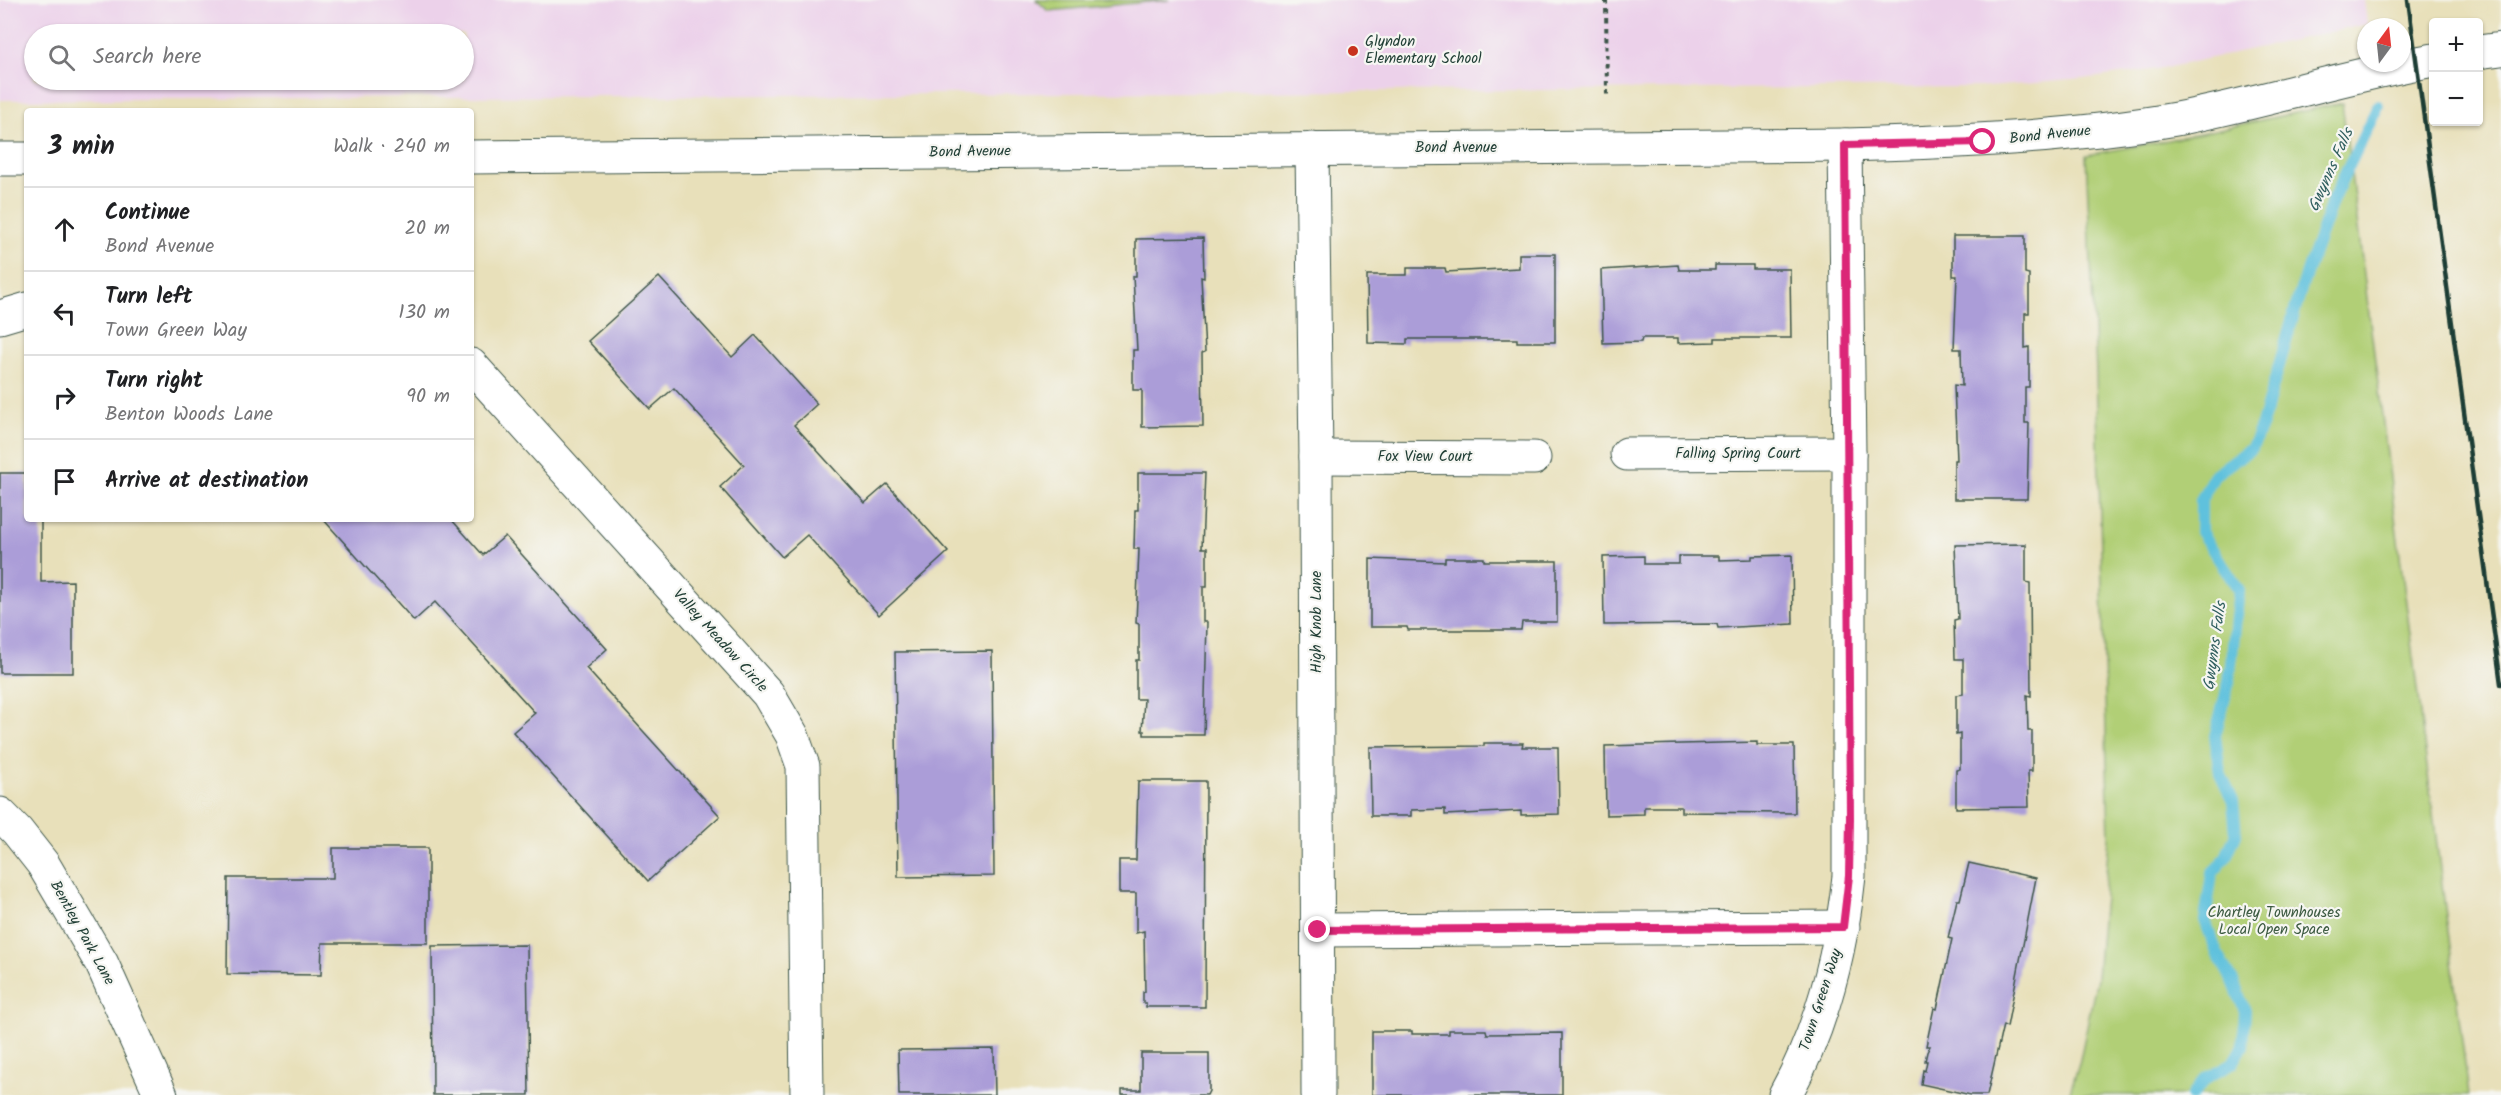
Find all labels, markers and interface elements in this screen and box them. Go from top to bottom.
north arrow [2357,18,2411,72]
map controls [2429,18,2483,126]
button: + [2429,18,2483,72]
search box [24,24,474,90]
place label: Glyndon Elementary School [1365,30,1482,71]
text: Search here [93,40,201,75]
icon: search [45,41,78,74]
marker: Glyndon Elementary School [1346,44,1360,58]
button: − [2429,72,2483,126]
street label: Bond Avenue [2008,119,2092,151]
water label: Gwynns Falls [2302,122,2361,216]
text: 3 min [48,126,115,168]
route start [1969,128,1995,154]
text: Walk · 240 m [333,131,450,163]
street label: Bond Avenue [1415,136,1497,160]
street label: Bond Avenue [929,139,1011,165]
text: Continue [105,196,190,231]
icon: ahead [48,213,81,246]
text: 20 m [404,213,450,245]
text: Bond Avenue [105,231,214,263]
text: Turn left [105,280,192,315]
icon: left [48,297,81,330]
text: 130 m [398,297,450,329]
text: Town Green Way [105,315,247,347]
text: Turn right [105,364,203,399]
icon: right [48,381,81,414]
text: 90 m [406,381,450,413]
text: Benton Woods Lane [105,399,273,431]
street label: Falling Spring Court [1675,442,1801,466]
street label: Fox View Court [1377,445,1473,469]
text: Arrive at destination [105,464,308,499]
icon: arrive [48,465,81,498]
street label: High Knob Lane [1305,571,1329,673]
street label: Valley Meadow Circle [667,584,774,699]
water label: Gwynns Falls [2196,598,2234,692]
street label: Bentley Park Lane [43,876,121,990]
park label: Chartley Townhouses Local Open Space [2208,901,2341,942]
route end [1304,916,1330,942]
street label: Town Green Way [1793,945,1849,1054]

